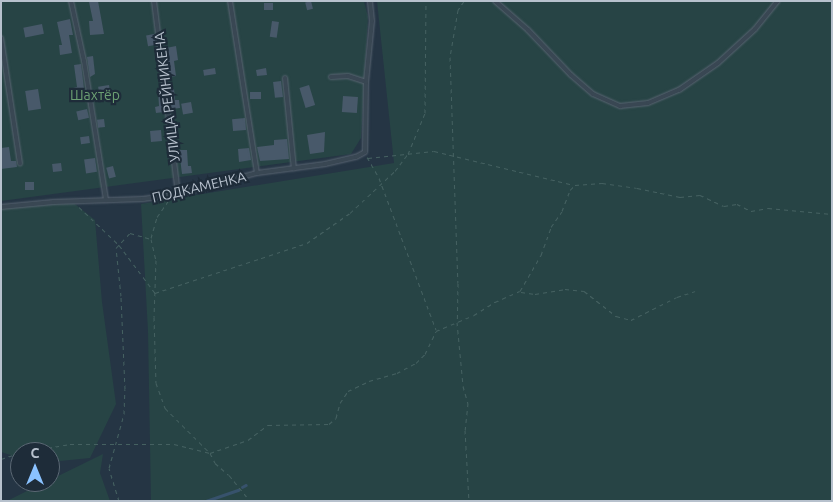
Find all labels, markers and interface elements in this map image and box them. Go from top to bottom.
street label: УЛИЦА РЕЙНИКЕНА [151,31,183,163]
park label: Шахтёр [70,87,120,103]
street label: ПОДКАМЕНКА [150,168,248,206]
north arrow [10,442,60,492]
text: С [31,445,39,461]

